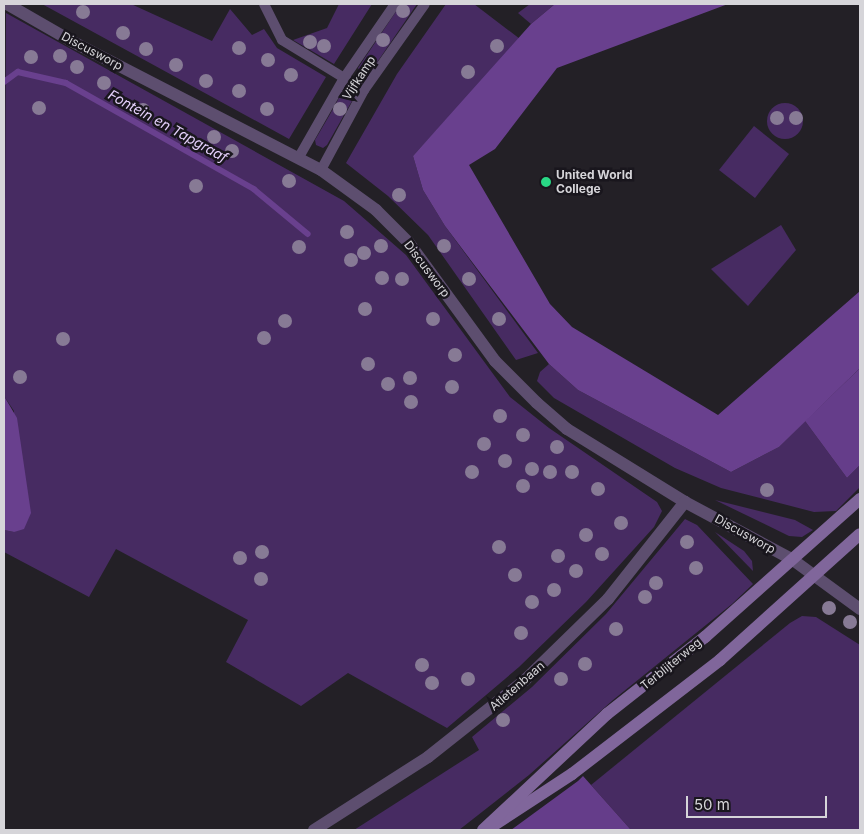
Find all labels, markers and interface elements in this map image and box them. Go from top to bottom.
street label: Discusworp [59,29,125,73]
street label: Vijfkamp [339,53,379,103]
water label: Fontein en Tapgraaf [105,86,231,166]
place label: United World College [556,168,632,196]
marker: United World College [540,176,552,188]
street label: Discusworp [401,238,453,300]
street label: Discusworp [712,511,778,557]
street label: Terblijterweg [638,635,704,693]
street label: Atletenbaan [487,658,547,714]
scale bar [689,786,830,818]
text: 50 m [694,795,730,814]

